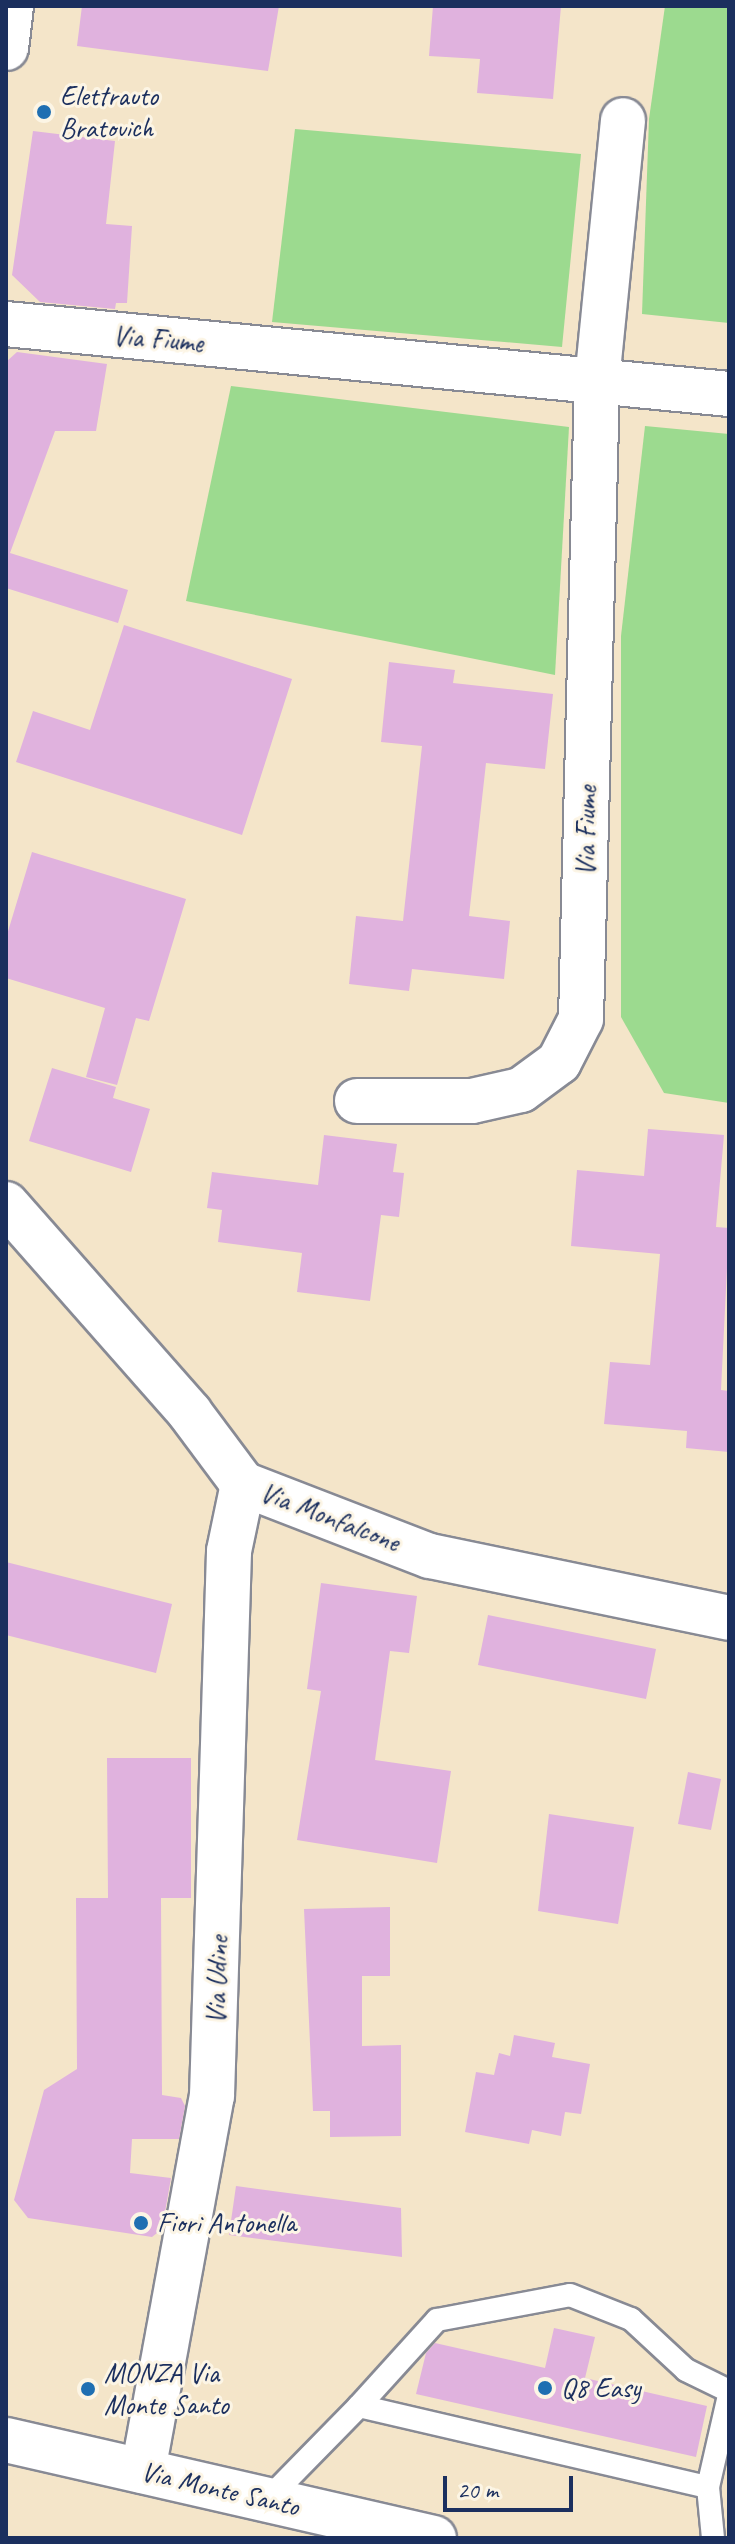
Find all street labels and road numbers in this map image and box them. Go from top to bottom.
street label: Via Fiume [112,318,204,360]
street label: Via Fiume [568,786,604,876]
street label: Via Monfalcone [256,1475,404,1559]
street label: Via Udine [199,1935,235,2025]
street label: Via Monte Santo [137,2454,303,2524]

